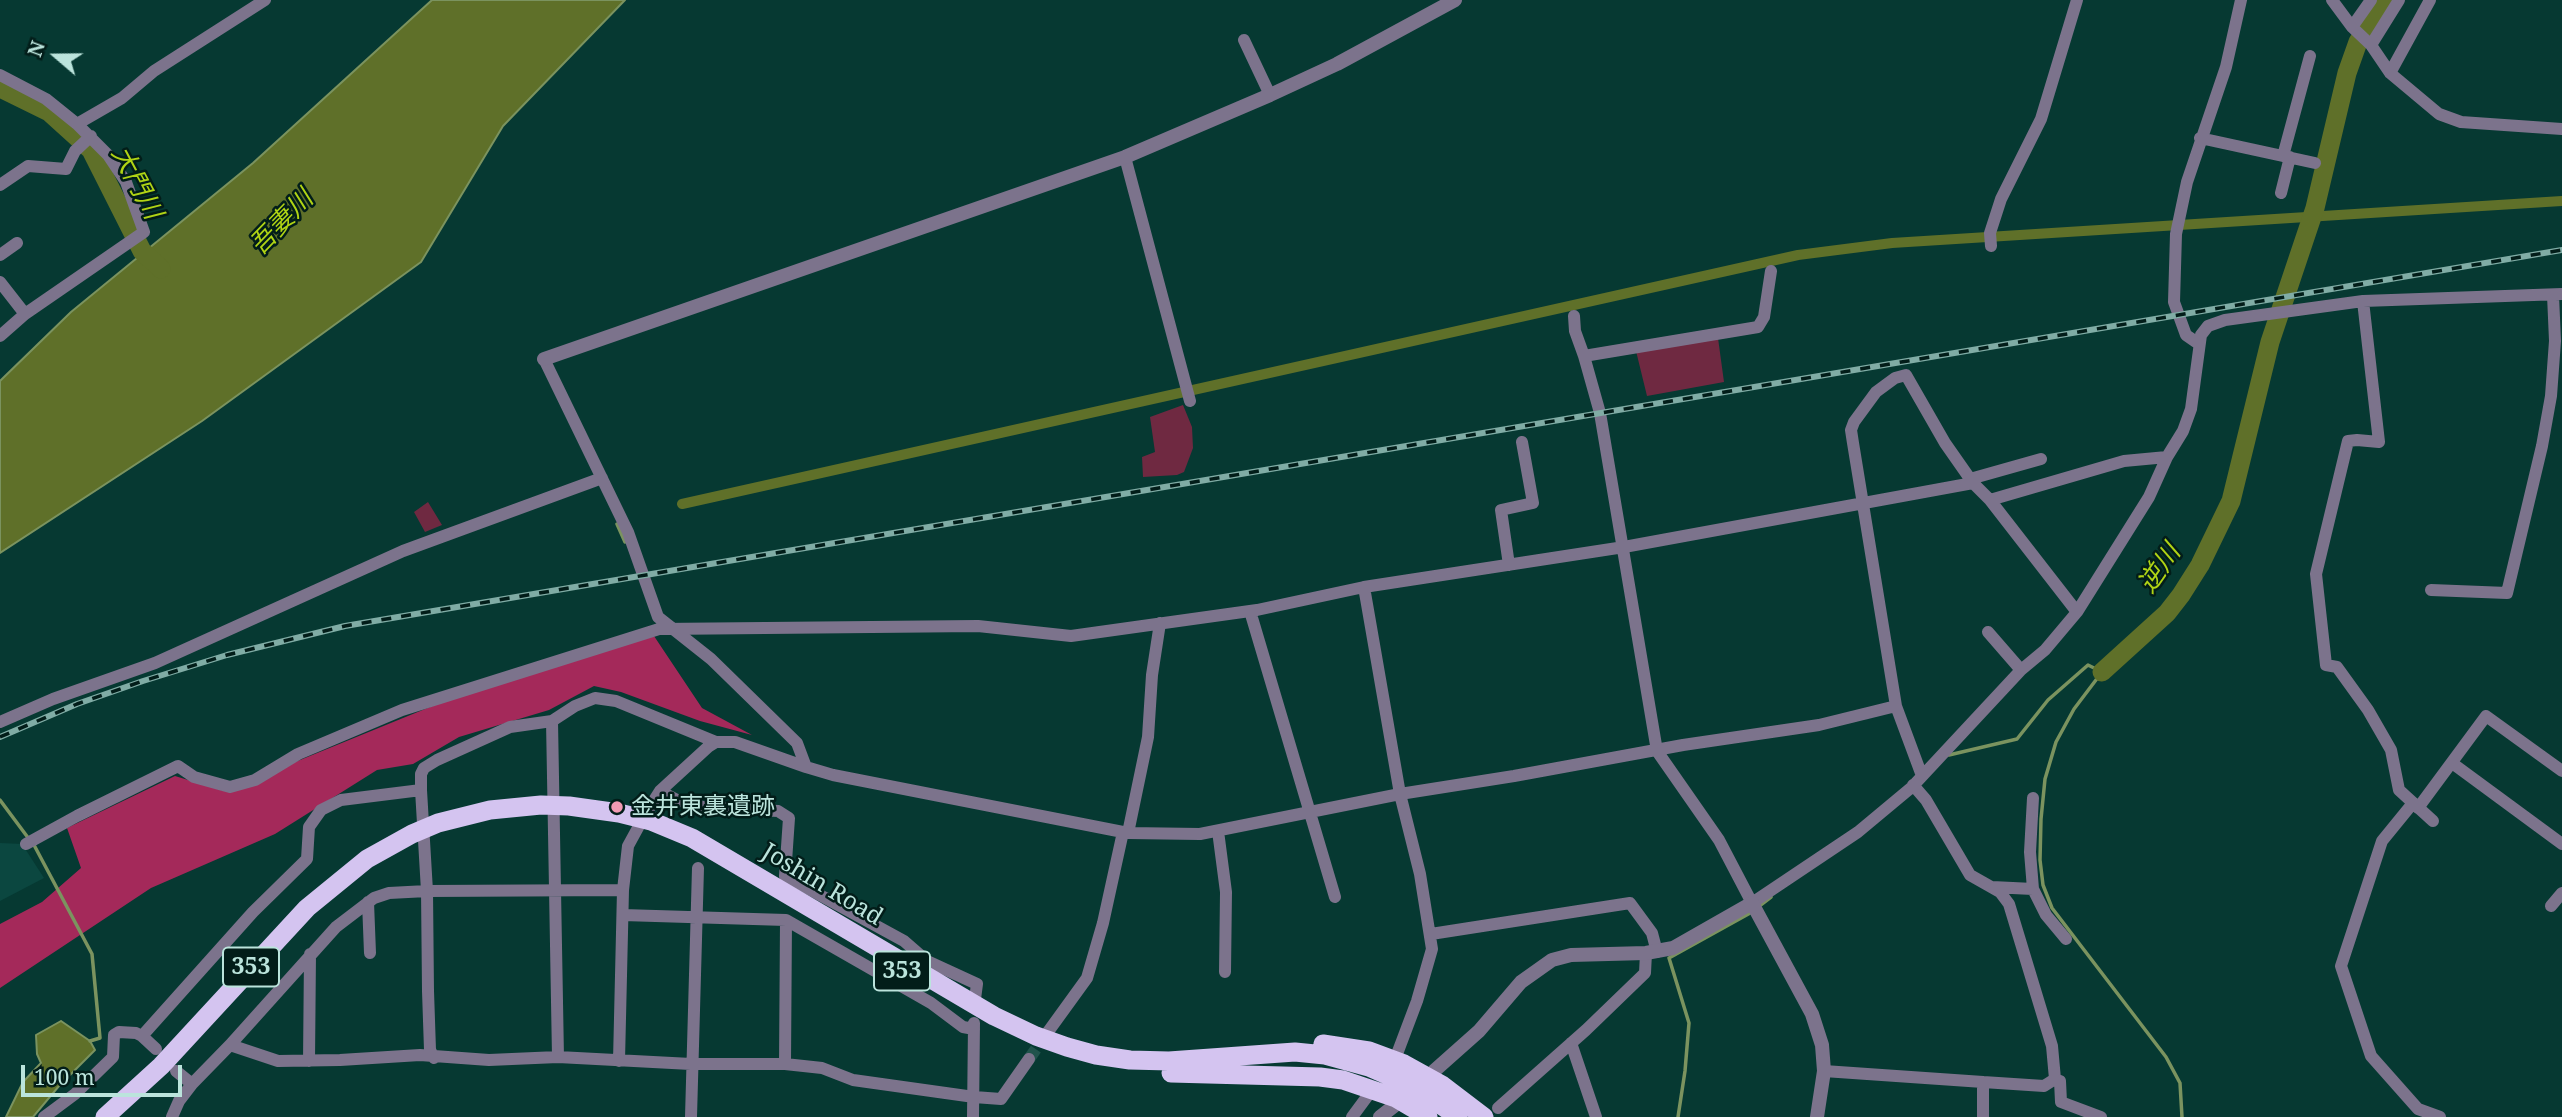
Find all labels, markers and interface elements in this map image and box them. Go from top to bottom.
north arrow [21,21,91,91]
text: N [21,37,51,60]
water label: 大門川 [104,141,168,225]
water label: 吾妻川 [244,184,320,262]
water label: 逆川 [2132,539,2188,599]
place label: 金井東裏遺跡 [631,793,775,821]
marker: 金井東裏遺跡 [609,799,625,815]
street label: Joshin Road [756,838,888,932]
road number: 353 [223,948,279,986]
road number: 353 [874,952,930,990]
scale bar [24,1050,186,1094]
text: 100 m [34,1063,95,1091]

